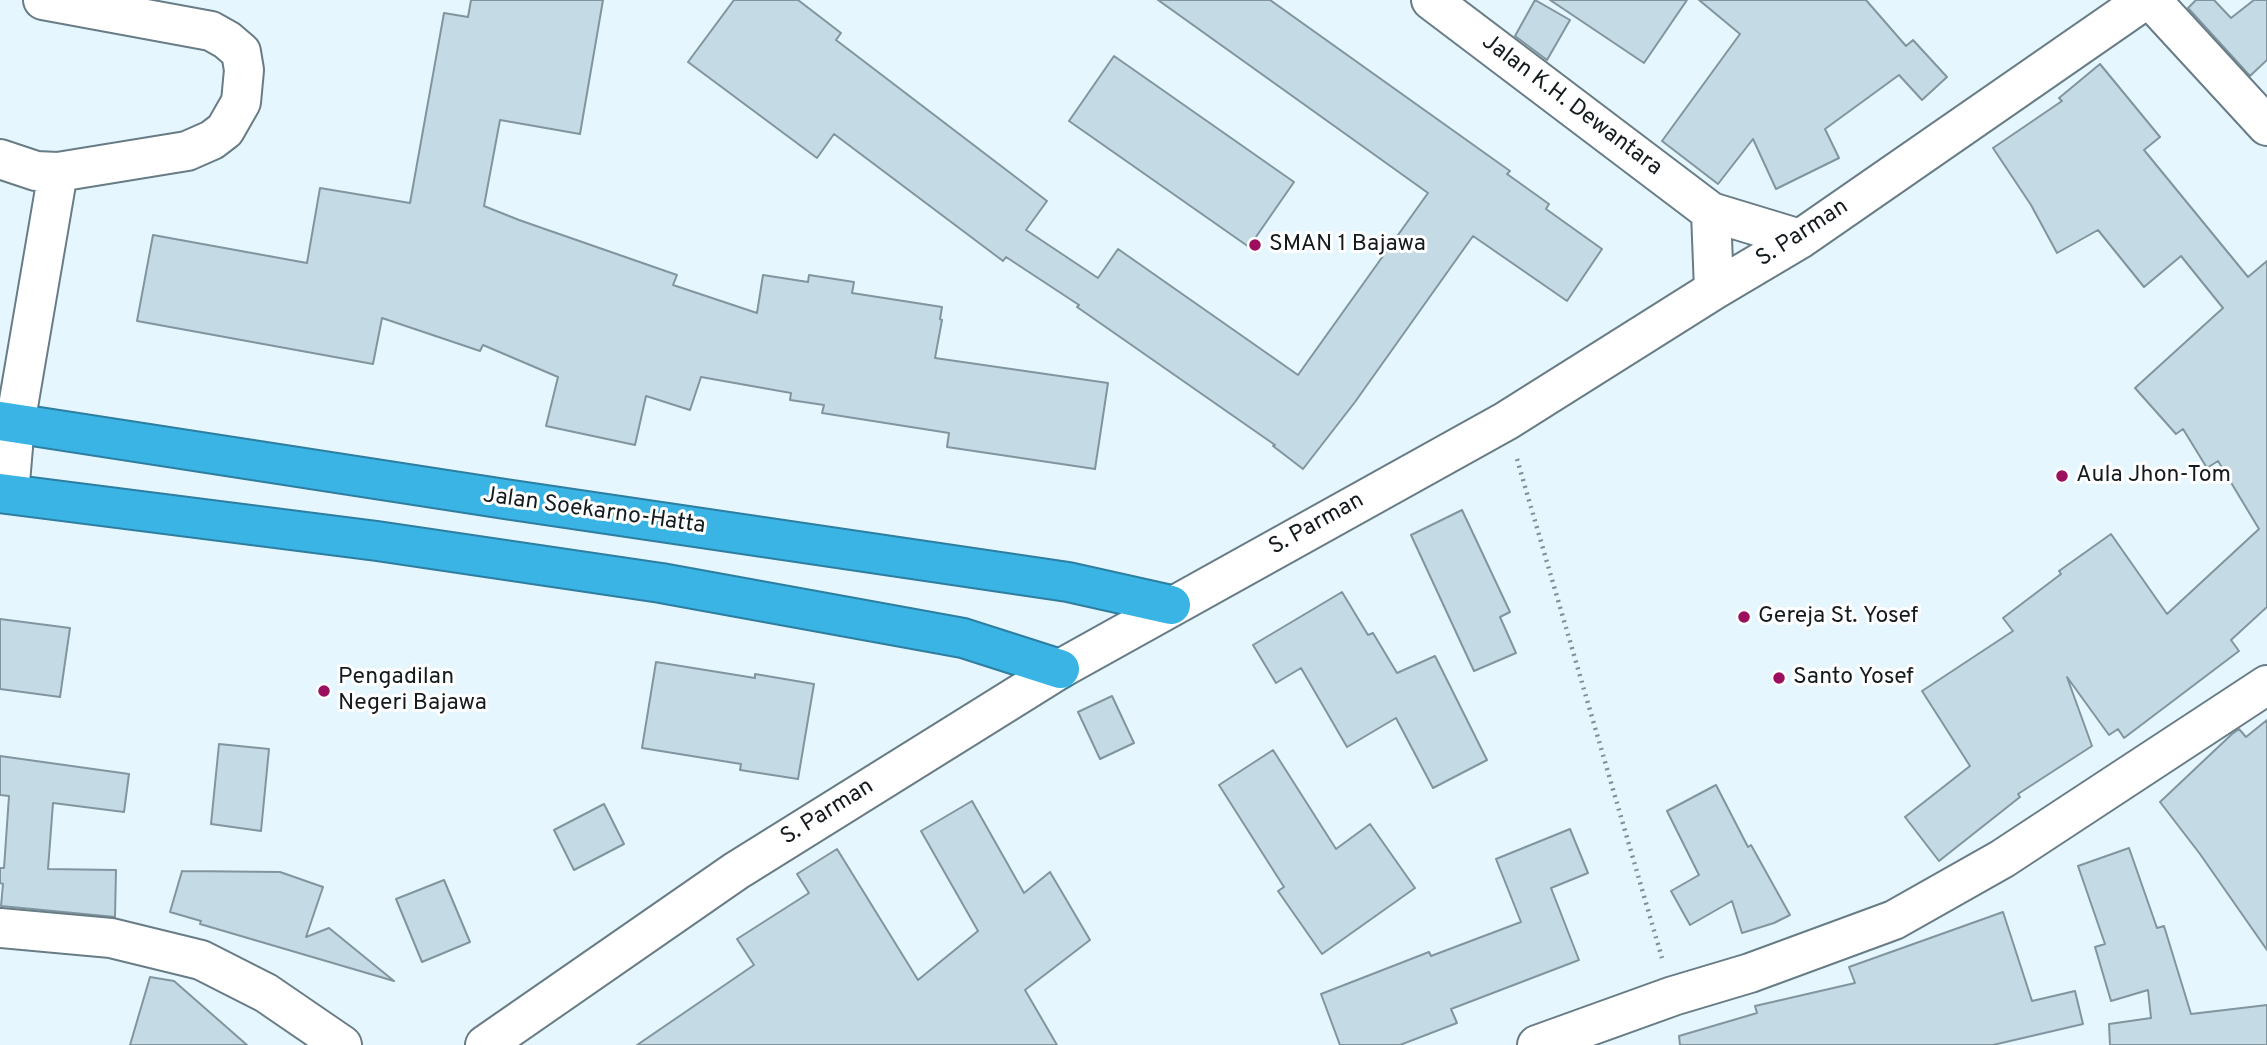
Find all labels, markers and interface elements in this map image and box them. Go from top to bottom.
street label: Jalan K.H. Dewantara [1475,29,1667,183]
street label: S. Parman [1752,194,1854,274]
place label: SMAN 1 Bajawa [1269,231,1426,259]
marker: SMAN 1 Bajawa [1247,237,1263,253]
place label: Aula Jhon-Tom [2076,462,2231,490]
marker: Aula Jhon-Tom [2054,468,2070,484]
street label: Jalan Soekarno-Hatta [481,483,707,541]
street label: S. Parman [1265,488,1369,562]
place label: Gereja St. Yosef [1758,603,1918,631]
marker: Gereja St. Yosef [1736,609,1752,625]
place label: Pengadilan Negeri Bajawa [338,664,487,718]
place label: Santo Yosef [1793,664,1914,692]
marker: Santo Yosef [1771,670,1787,686]
marker: Pengadilan Negeri Bajawa [316,683,332,699]
street label: S. Parman [777,774,879,852]

